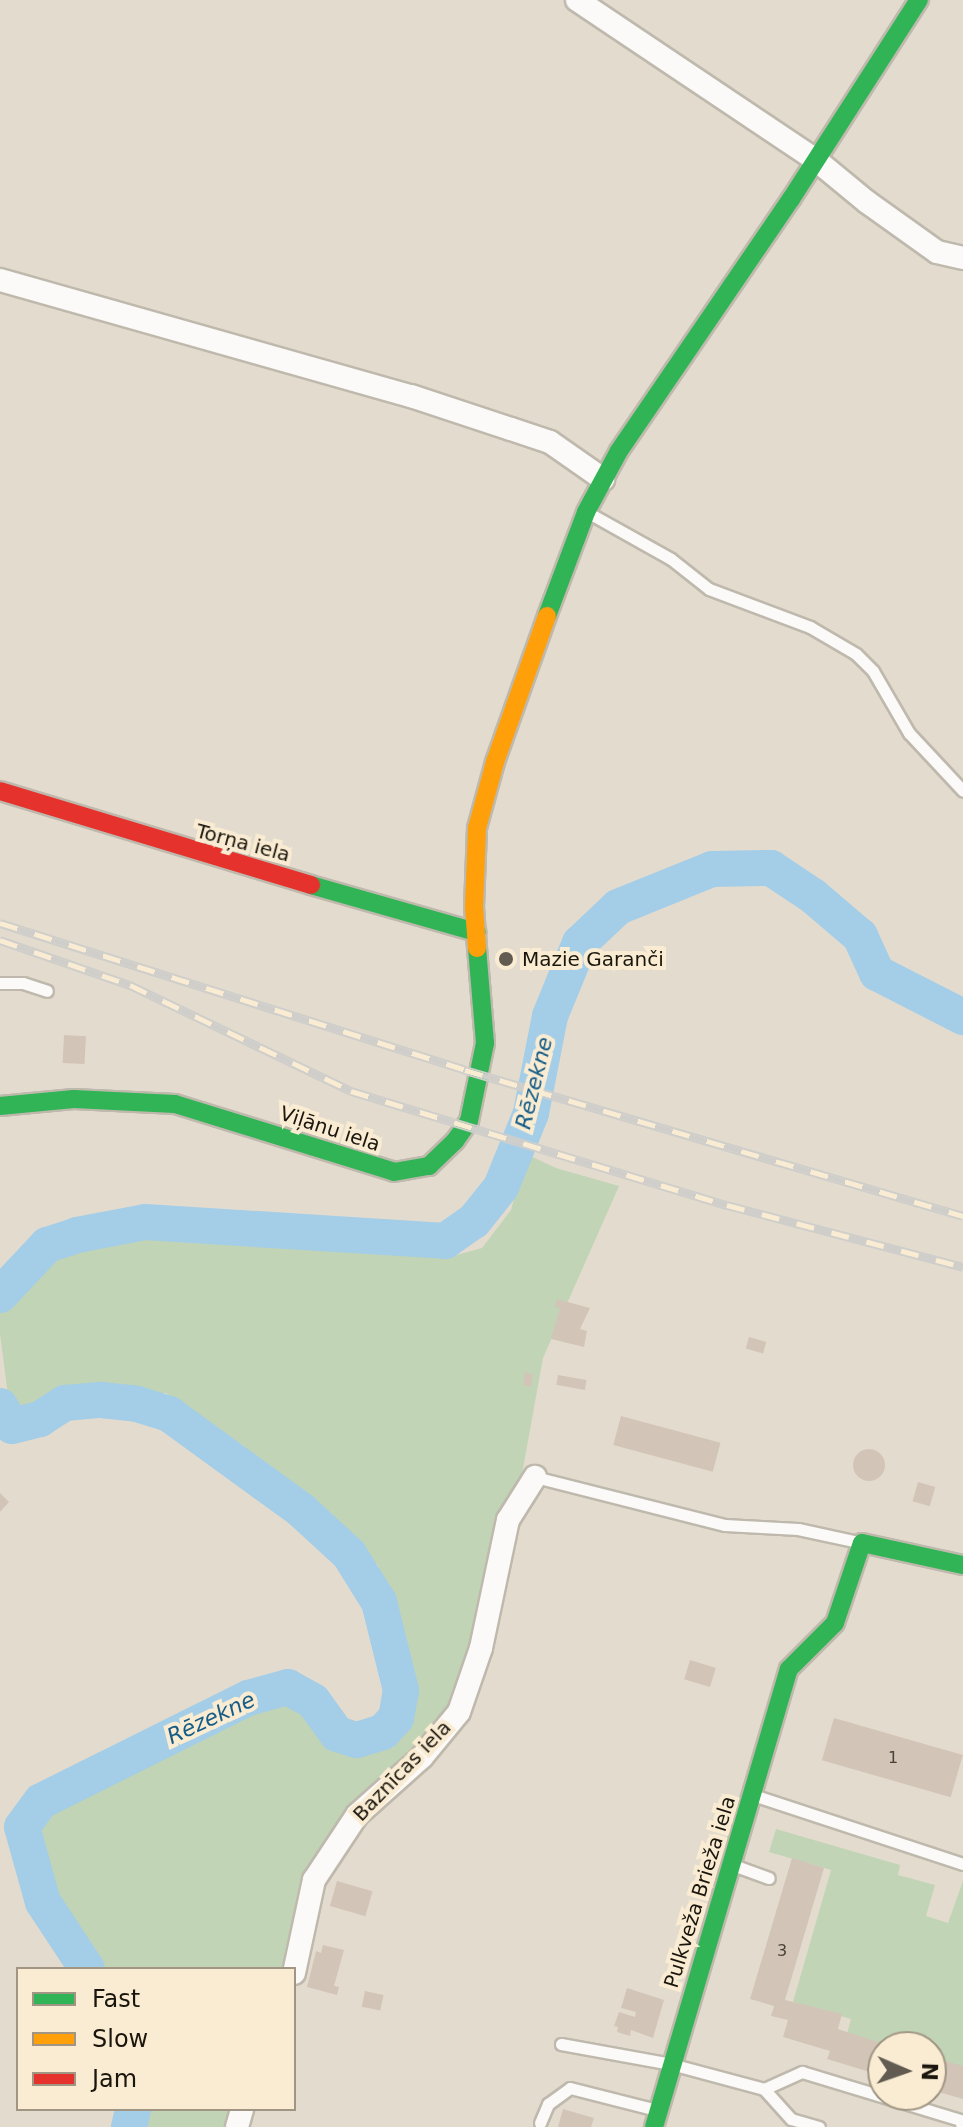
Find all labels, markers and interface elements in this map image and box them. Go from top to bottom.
street label: Torņa iela [193,819,293,867]
place label: Mazie Garanči [522,947,664,971]
marker: Mazie Garanči [497,950,515,968]
water label: Rēzekne [510,1034,558,1132]
street label: Viļānu iela [277,1102,383,1156]
water label: Rēzekne [163,1686,259,1750]
street label: Baznīcas iela [348,1716,456,1826]
house number: 1 [888,1748,898,1768]
street label: Pulkveža Brieža iela [659,1793,741,1991]
house number: 3 [777,1941,787,1961]
legend [16,1967,296,2111]
text: Fast [92,1985,140,2013]
text: Slow [92,2025,148,2053]
north arrow [867,2031,947,2111]
text: N [917,2062,942,2081]
text: Jam [92,2065,137,2093]

